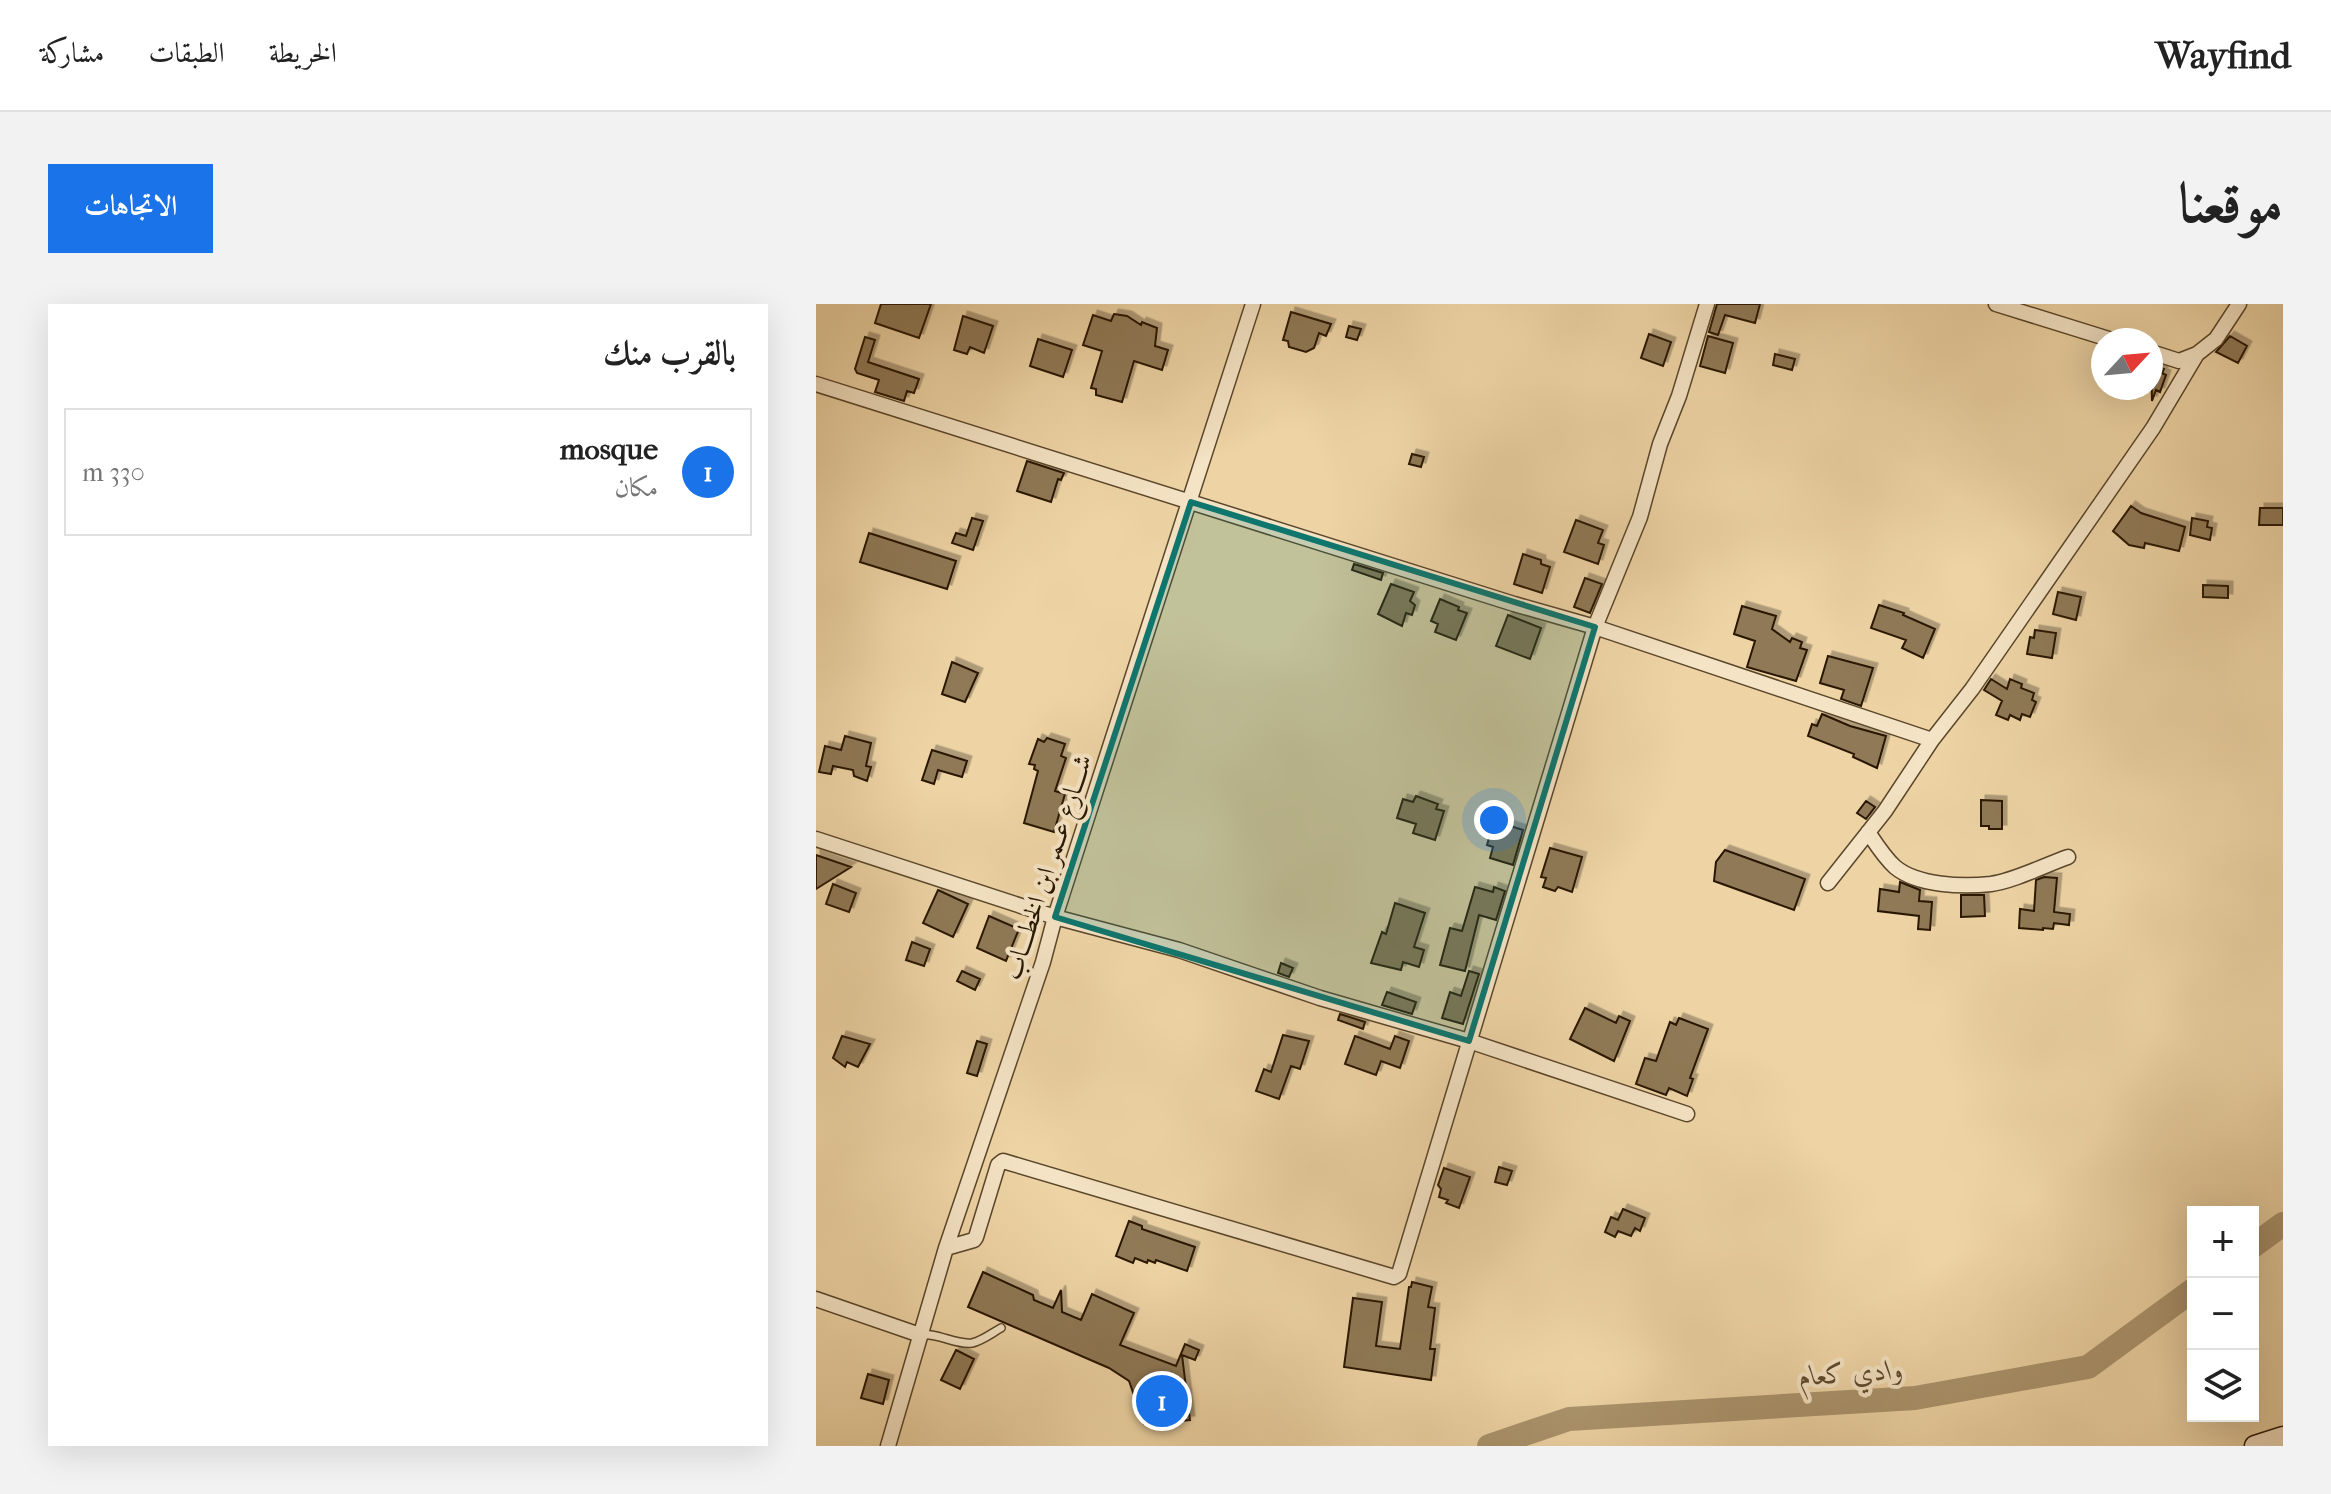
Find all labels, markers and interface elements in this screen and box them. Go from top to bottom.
text: Wayfind [2155,33,2291,78]
text: مشاركة [40,36,104,69]
text: الطبقات [148,36,225,69]
text: الخريطة [269,36,337,69]
button: الاتجاهات [48,164,213,253]
text: موقعنا [2178,171,2283,236]
north arrow [2091,328,2163,400]
text: بالقرب منك [603,333,736,373]
text: mosque [560,432,658,467]
text: 330 m [82,457,145,488]
text: 1 [703,457,713,488]
text: مكان [614,472,658,503]
street label: شــــارع عــمر ابن الخطــــاب [996,751,1104,986]
your location [1474,800,1514,840]
map controls [2187,1206,2259,1422]
button: + [2187,1206,2259,1278]
button: − [2187,1278,2259,1350]
button: layers [2187,1350,2259,1422]
water label: وادي كعام [1797,1352,1905,1401]
pin: 1 [1136,1371,1188,1431]

